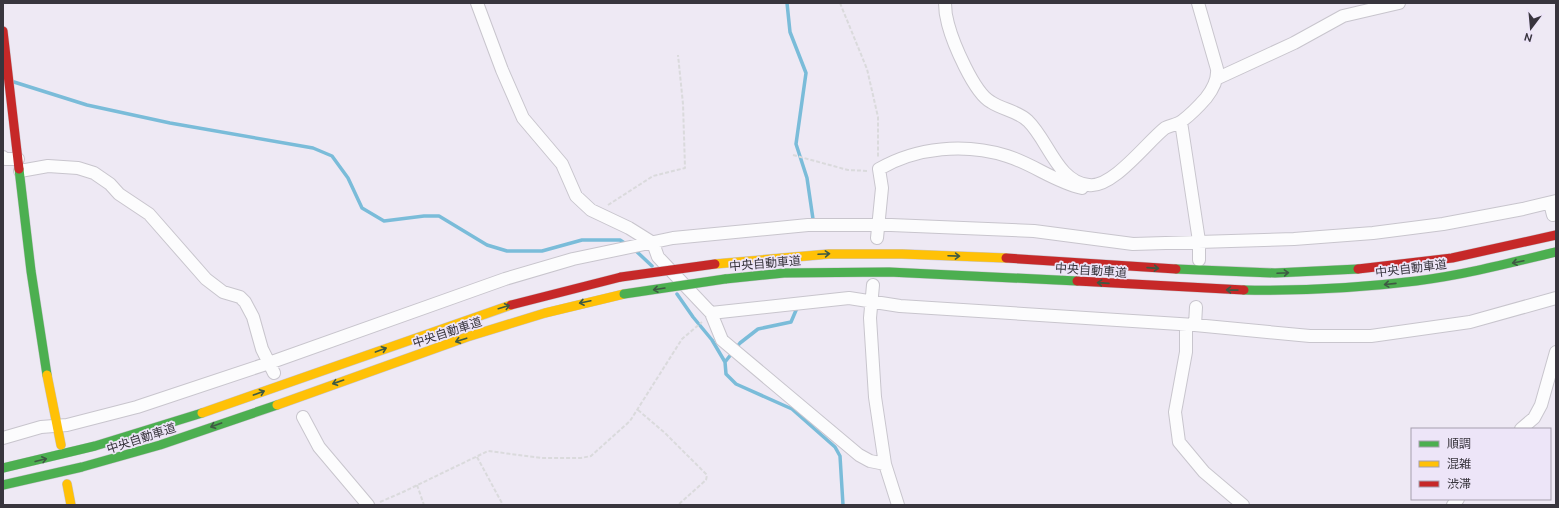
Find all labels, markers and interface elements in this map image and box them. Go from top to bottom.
north arrow [1511,8,1551,48]
text: N [1523,31,1534,45]
one-way arrow [817,251,830,258]
street label: 中央自動車道 [729,253,801,273]
one-way arrow [947,253,960,260]
street label: 中央自動車道 [1374,257,1448,279]
one-way arrow [1512,258,1525,266]
street label: 中央自動車道 [1055,261,1127,279]
one-way arrow [1146,264,1159,271]
one-way arrow [1276,269,1289,276]
one-way arrow [1097,279,1110,286]
one-way arrow [1384,280,1397,287]
one-way arrow [653,285,666,293]
one-way arrow [1226,286,1239,294]
one-way arrow [579,299,592,307]
one-way arrow [498,303,511,310]
street label: 中央自動車道 [411,315,483,349]
one-way arrow [455,337,468,344]
one-way arrow [375,345,387,353]
one-way arrow [332,379,345,386]
one-way arrow [253,389,265,397]
street label: 中央自動車道 [105,421,177,455]
one-way arrow [210,422,222,430]
legend [1411,428,1551,500]
text: 順調 [1447,437,1471,450]
one-way arrow [34,455,47,463]
text: 混雑 [1447,457,1471,470]
text: 渋滞 [1447,477,1471,490]

